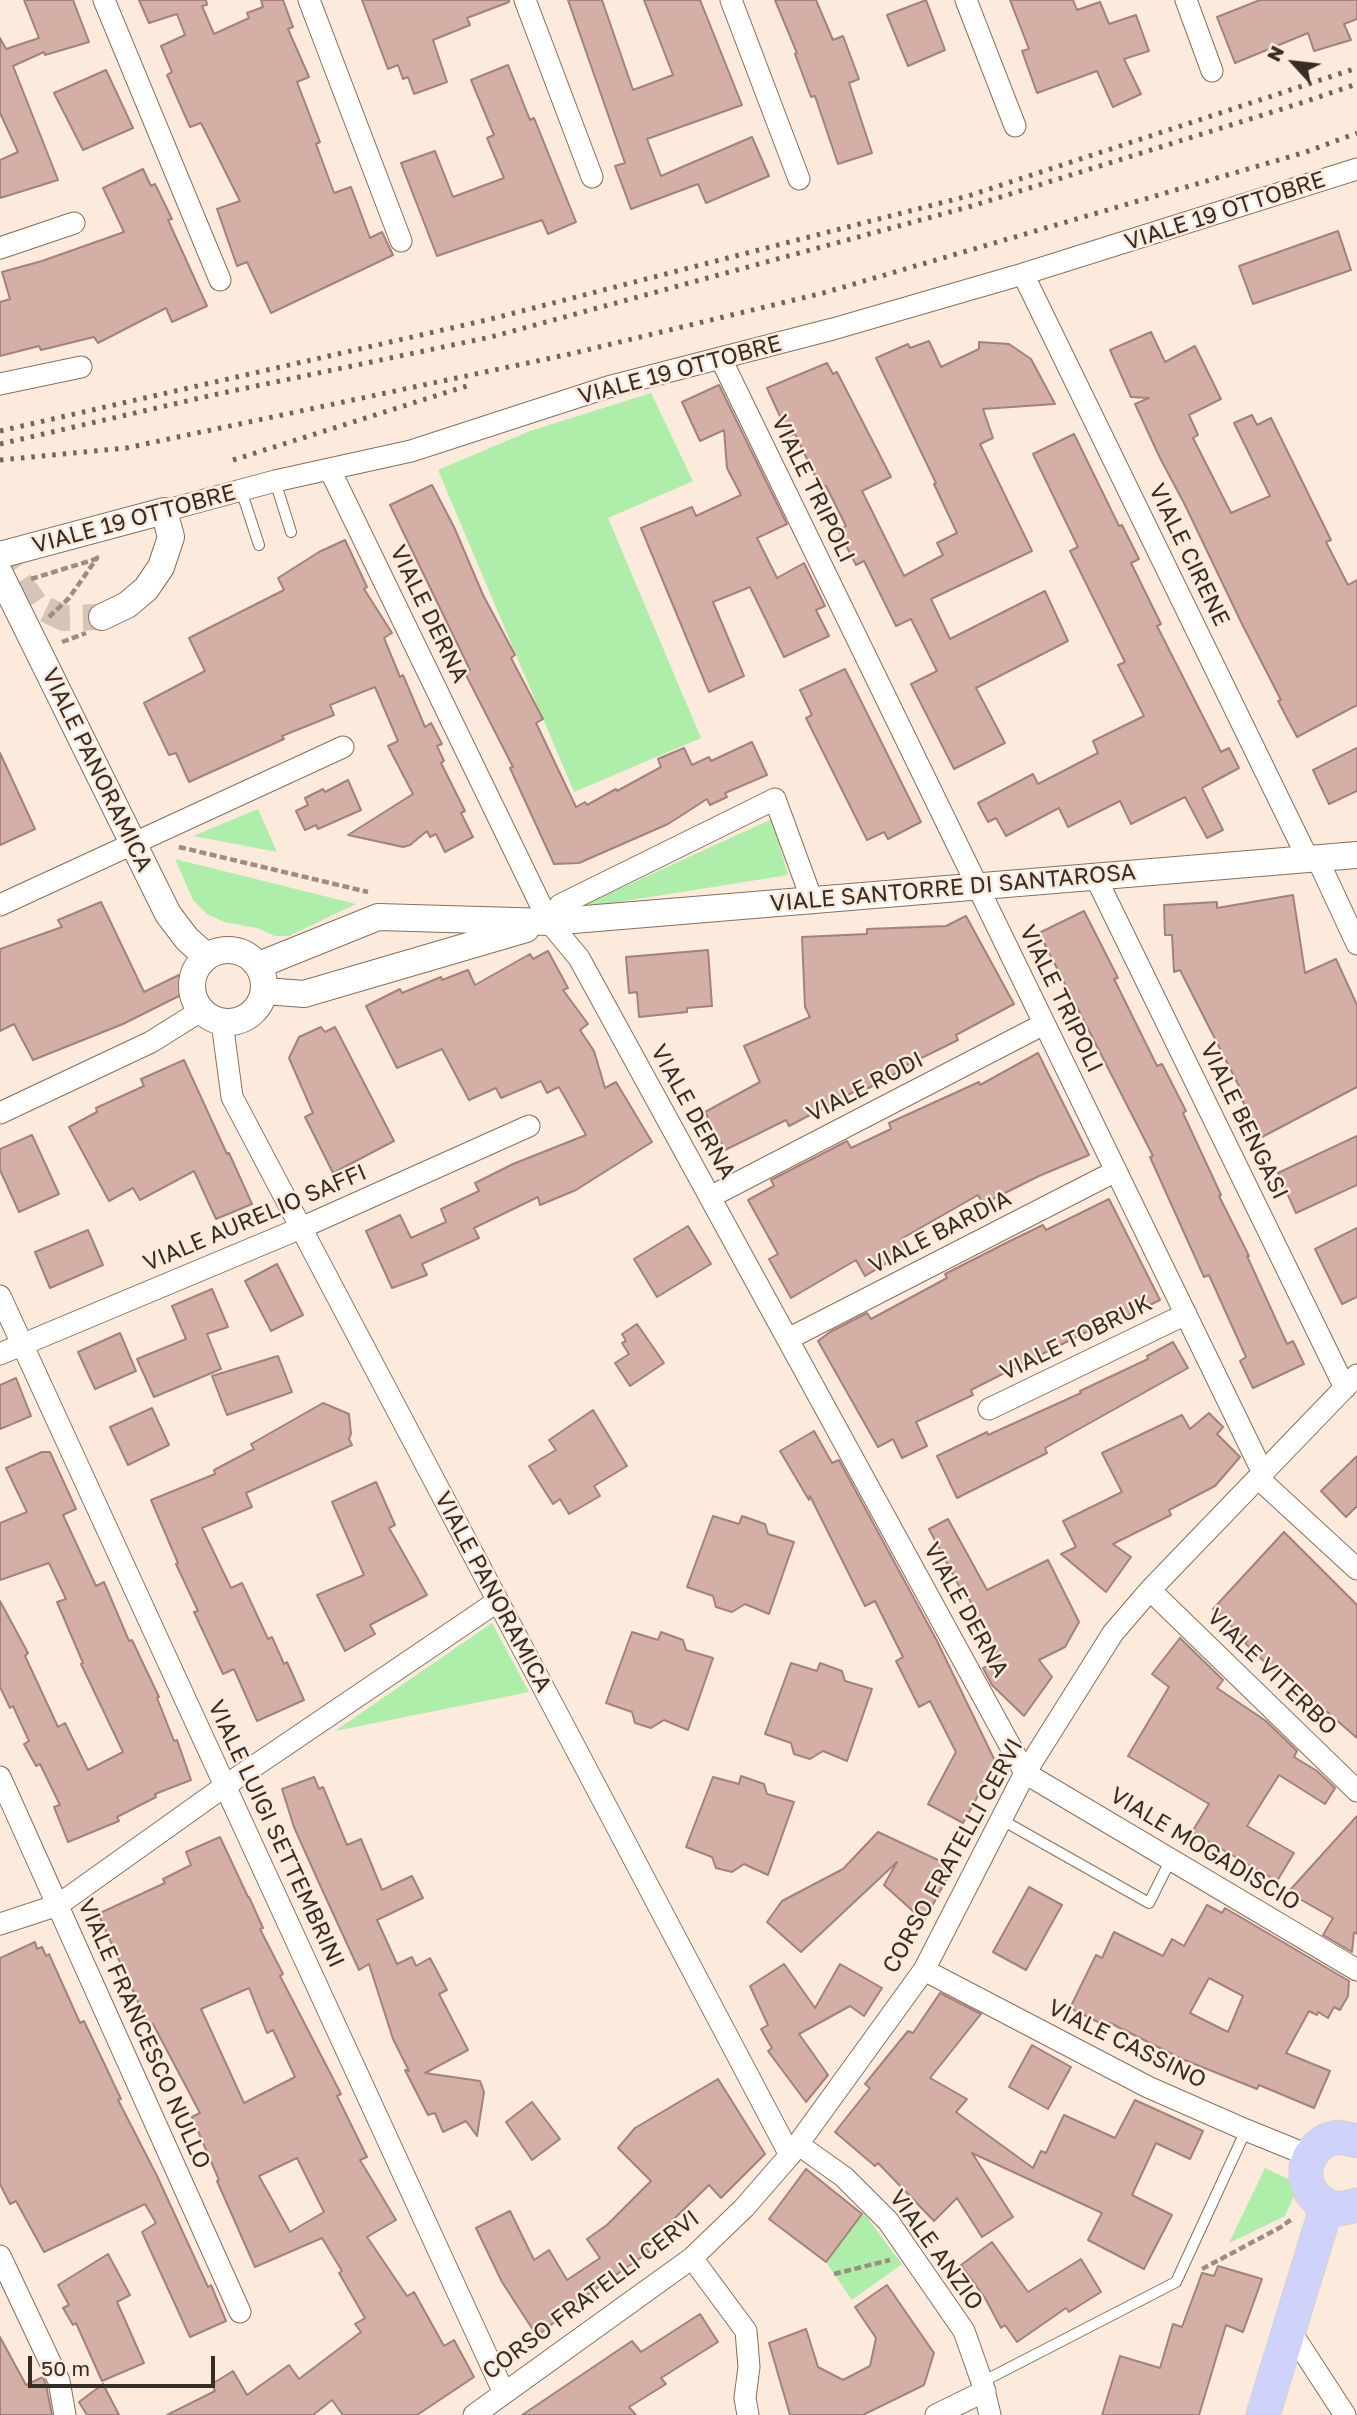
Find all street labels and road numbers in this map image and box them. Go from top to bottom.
street label: VIALE 19 OTTOBRE [1121,166,1329,256]
street label: VIALE 19 OTTOBRE [575,330,785,410]
street label: VIALE TRIPOLI [765,411,861,567]
street label: VIALE 19 OTTOBRE [29,479,239,559]
street label: VIALE CIRENE [1143,479,1235,631]
street label: VIALE DERNA [384,541,474,687]
street label: VIALE PANORAMICA [36,664,158,876]
street label: VIALE SANTORRE DI SANTAROSA [769,858,1137,918]
street label: VIALE TRIPOLI [1013,921,1109,1077]
street label: VIALE BENGASI [1194,1038,1294,1204]
street label: VIALE DERNA [645,1040,741,1184]
street label: VIALE RODI [802,1046,928,1128]
street label: VIALE AURELIO SAFFI [139,1158,371,1278]
street label: VIALE BARDIA [864,1184,1016,1280]
street label: VIALE TOBRUK [996,1289,1156,1387]
street label: VIALE PANORAMICA [429,1487,557,1697]
street label: VIALE DERNA [918,1538,1014,1682]
street label: VIALE VITERBO [1201,1603,1343,1741]
street label: VIALE LUIGI SETTEMBRINI [202,1696,350,1972]
street label: CORSO FRATELLI CERVI [877,1734,1029,1978]
street label: VIALE MOGADISCIO [1105,1781,1305,1917]
street label: VIALE FRANCESCO NULLO [72,1895,216,2173]
street label: VIALE CASSINO [1043,1994,1211,2094]
street label: VIALE ANZIO [883,2185,989,2315]
street label: CORSO FRATELLI CERVI [477,2205,705,2385]

